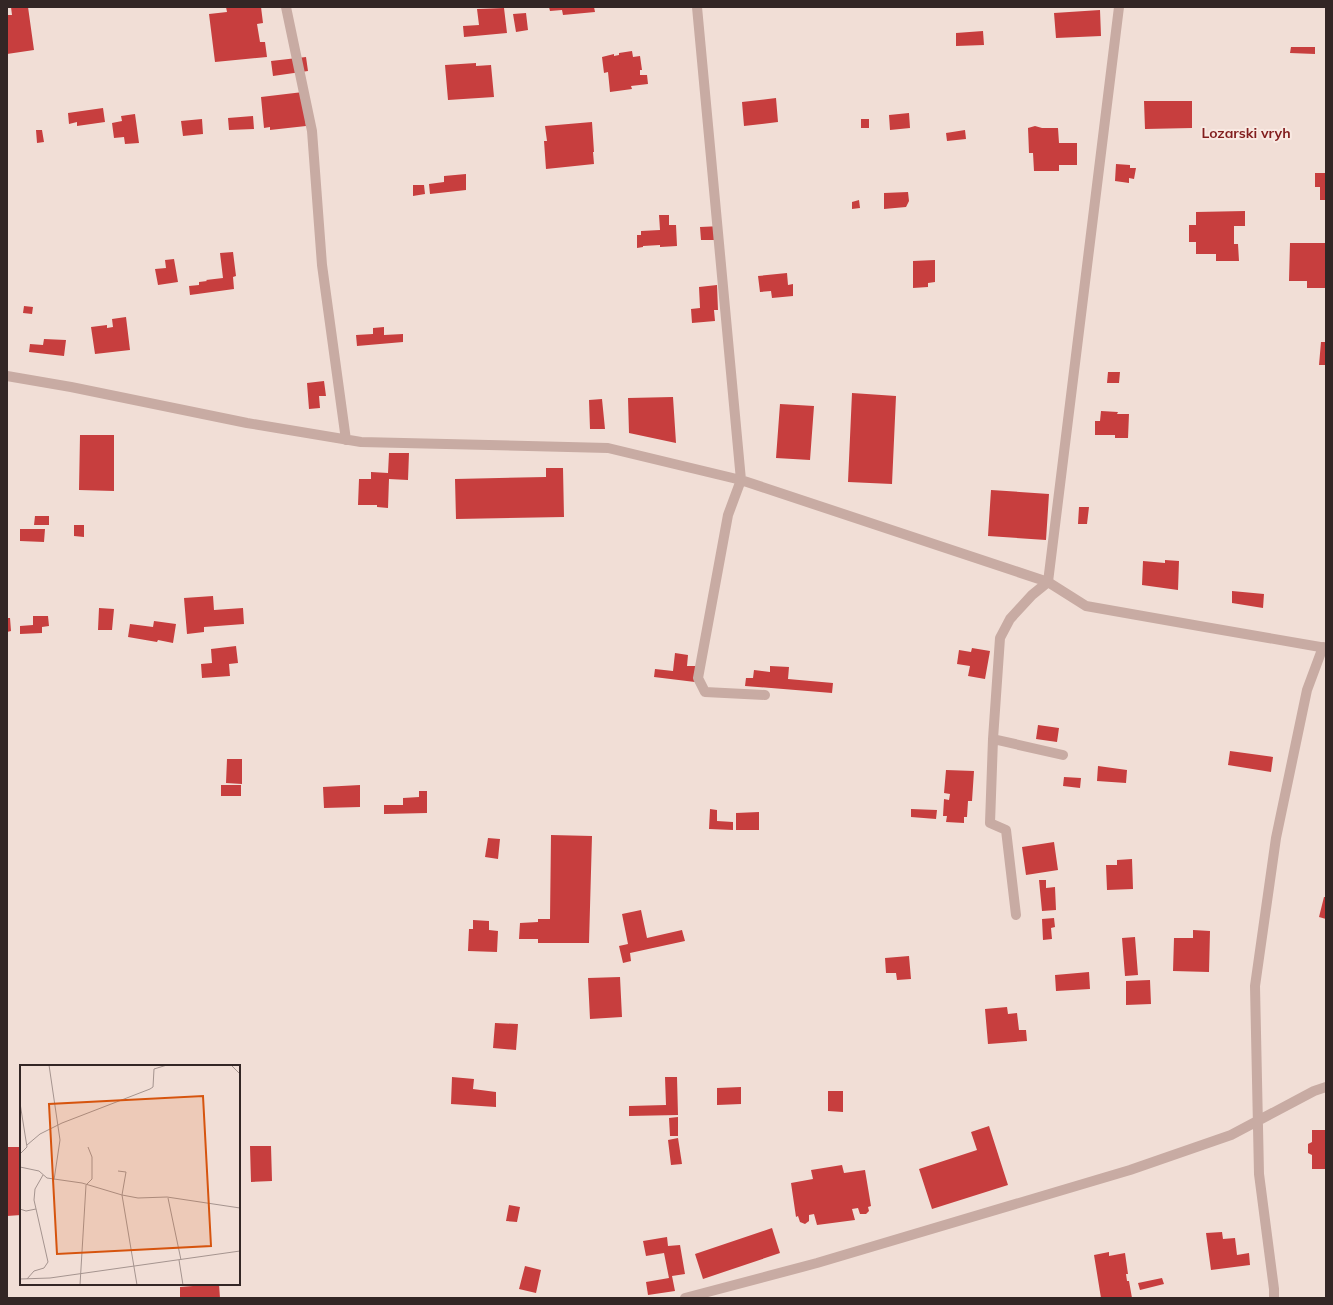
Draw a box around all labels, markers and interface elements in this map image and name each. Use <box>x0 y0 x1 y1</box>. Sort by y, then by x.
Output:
district label: Lozarski vryh <box>1201 124 1291 142</box>
inset map <box>20 1065 240 1285</box>

